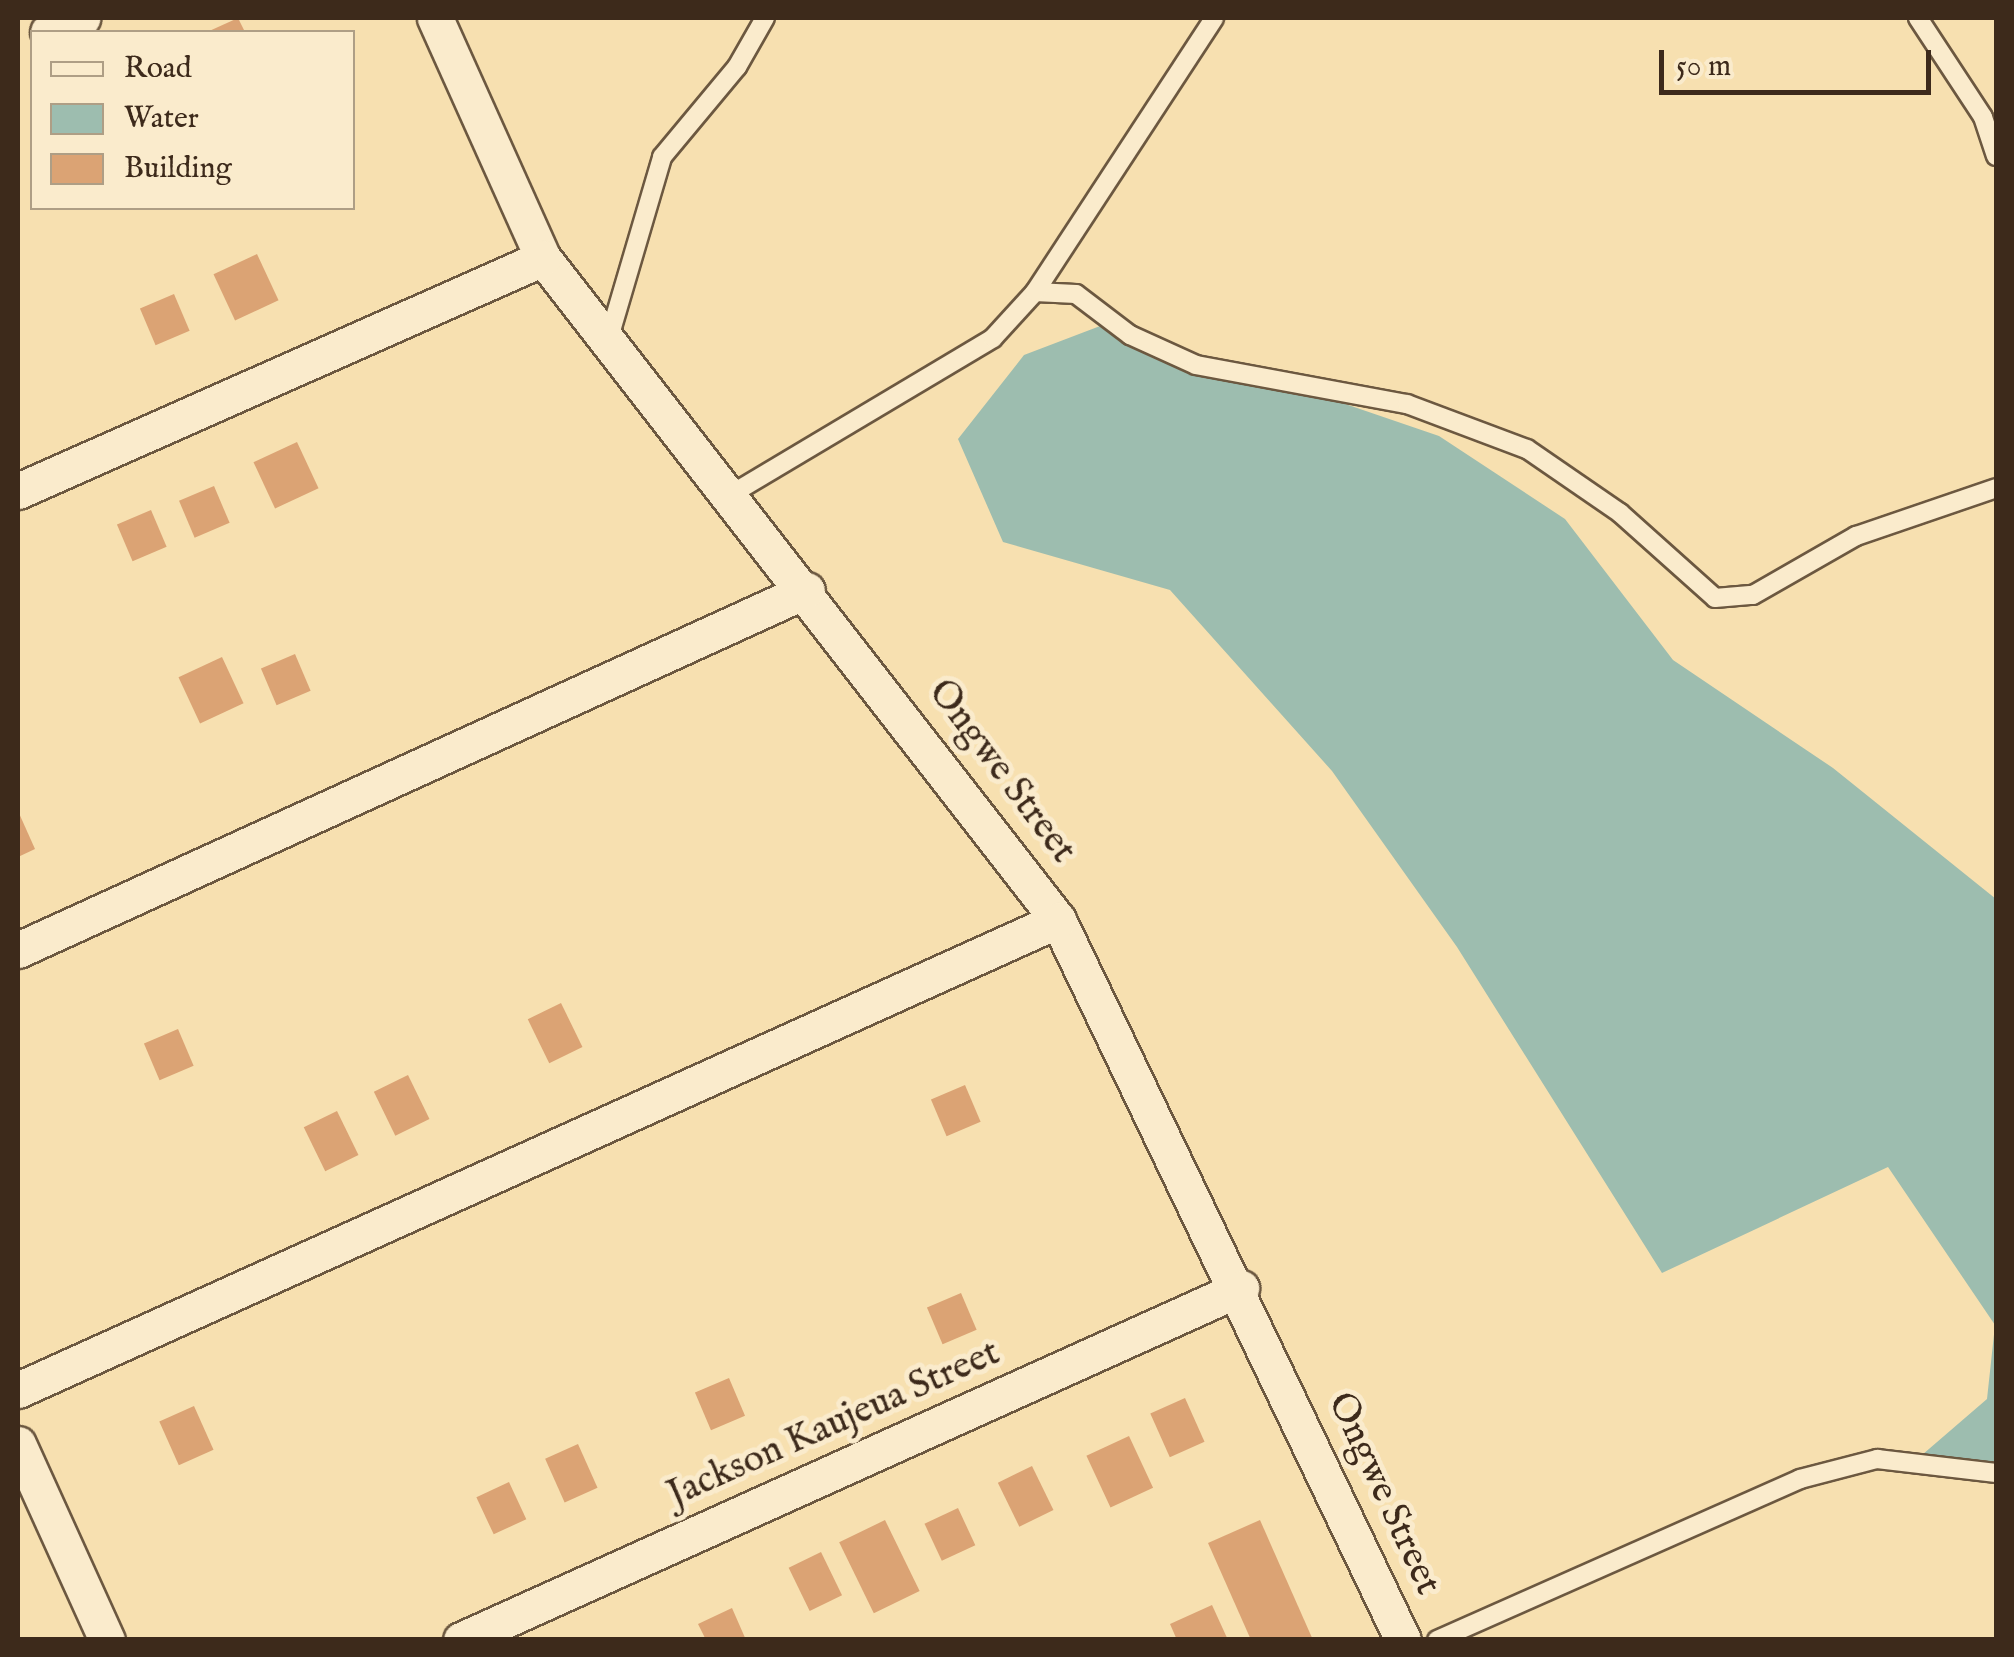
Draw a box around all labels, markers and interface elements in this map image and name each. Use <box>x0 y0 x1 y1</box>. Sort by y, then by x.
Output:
legend <box>30 30 355 210</box>
scale bar <box>1664 30 1936 92</box>
text: 50 m <box>1676 48 1731 86</box>
text: Road <box>124 50 192 88</box>
text: Water <box>124 100 199 138</box>
text: Building <box>124 150 232 188</box>
street label: Ongwe Street <box>917 671 1085 873</box>
street label: Jackson Kaujeua Street <box>661 1331 1007 1519</box>
street label: Ongwe Street <box>1316 1386 1450 1602</box>

